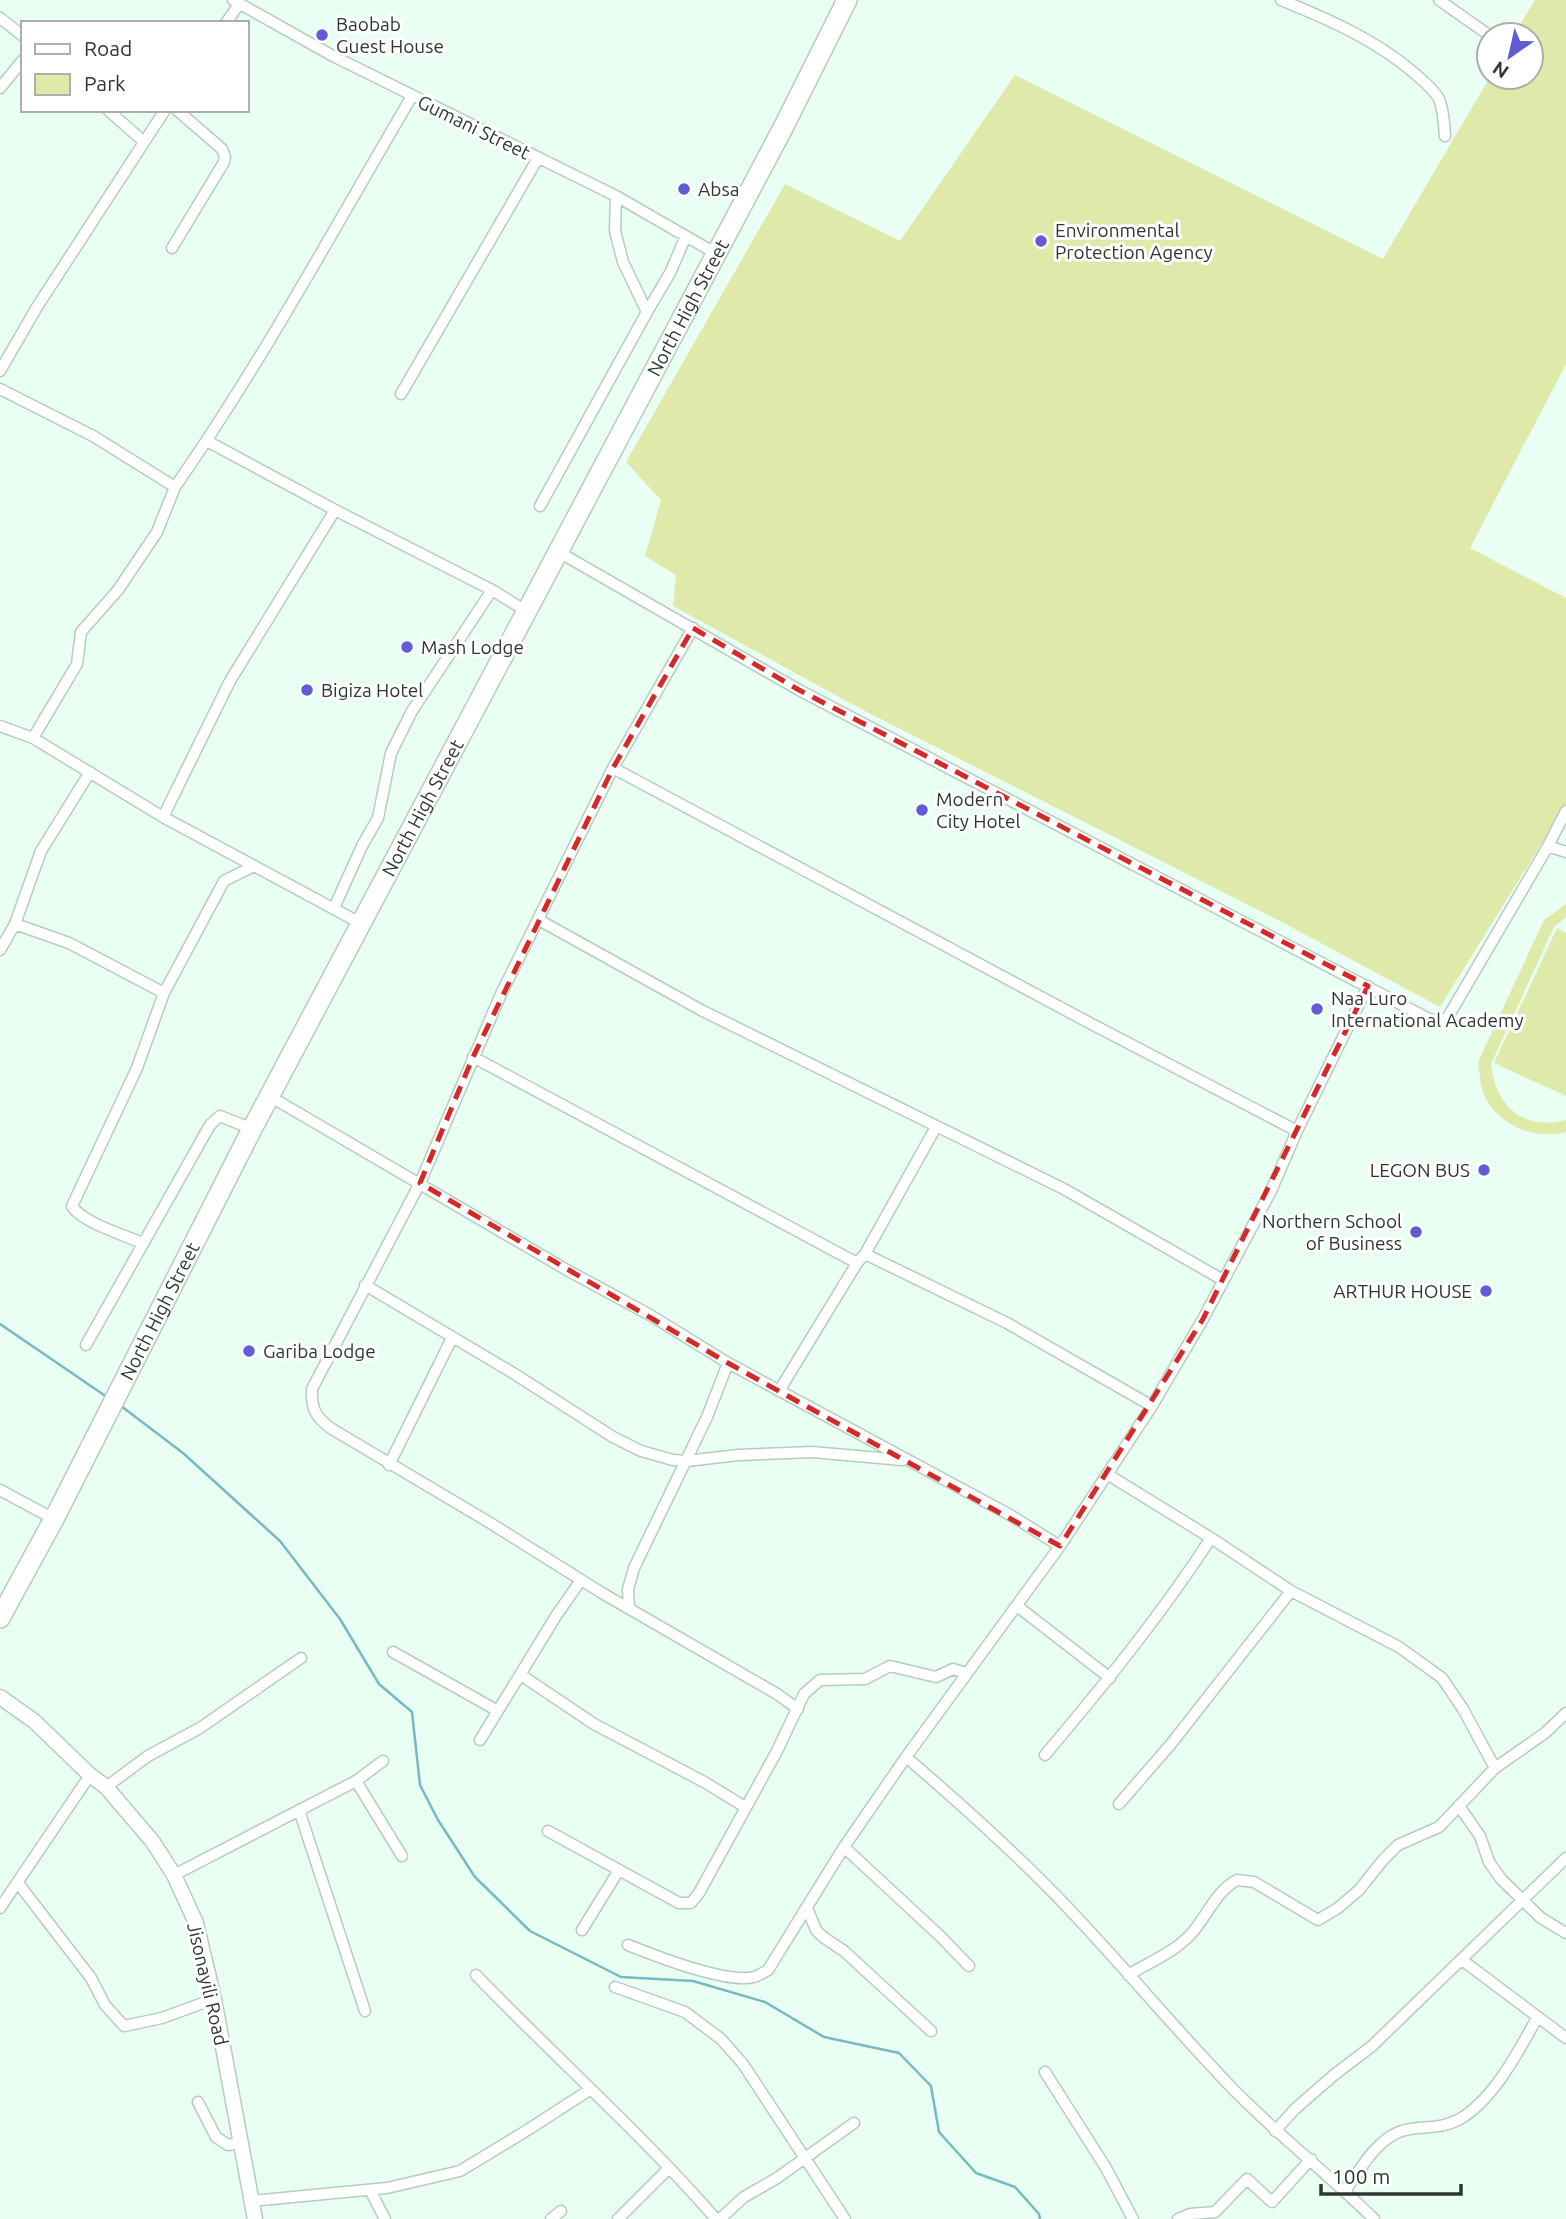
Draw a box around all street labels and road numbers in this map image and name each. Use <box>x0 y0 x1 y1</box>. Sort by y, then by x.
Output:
street label: Gumani Street <box>414 90 534 164</box>
street label: North High Street <box>642 235 733 380</box>
street label: North High Street <box>377 735 468 880</box>
street label: North High Street <box>115 1238 204 1384</box>
street label: Jisonayili Road <box>183 1920 233 2048</box>

